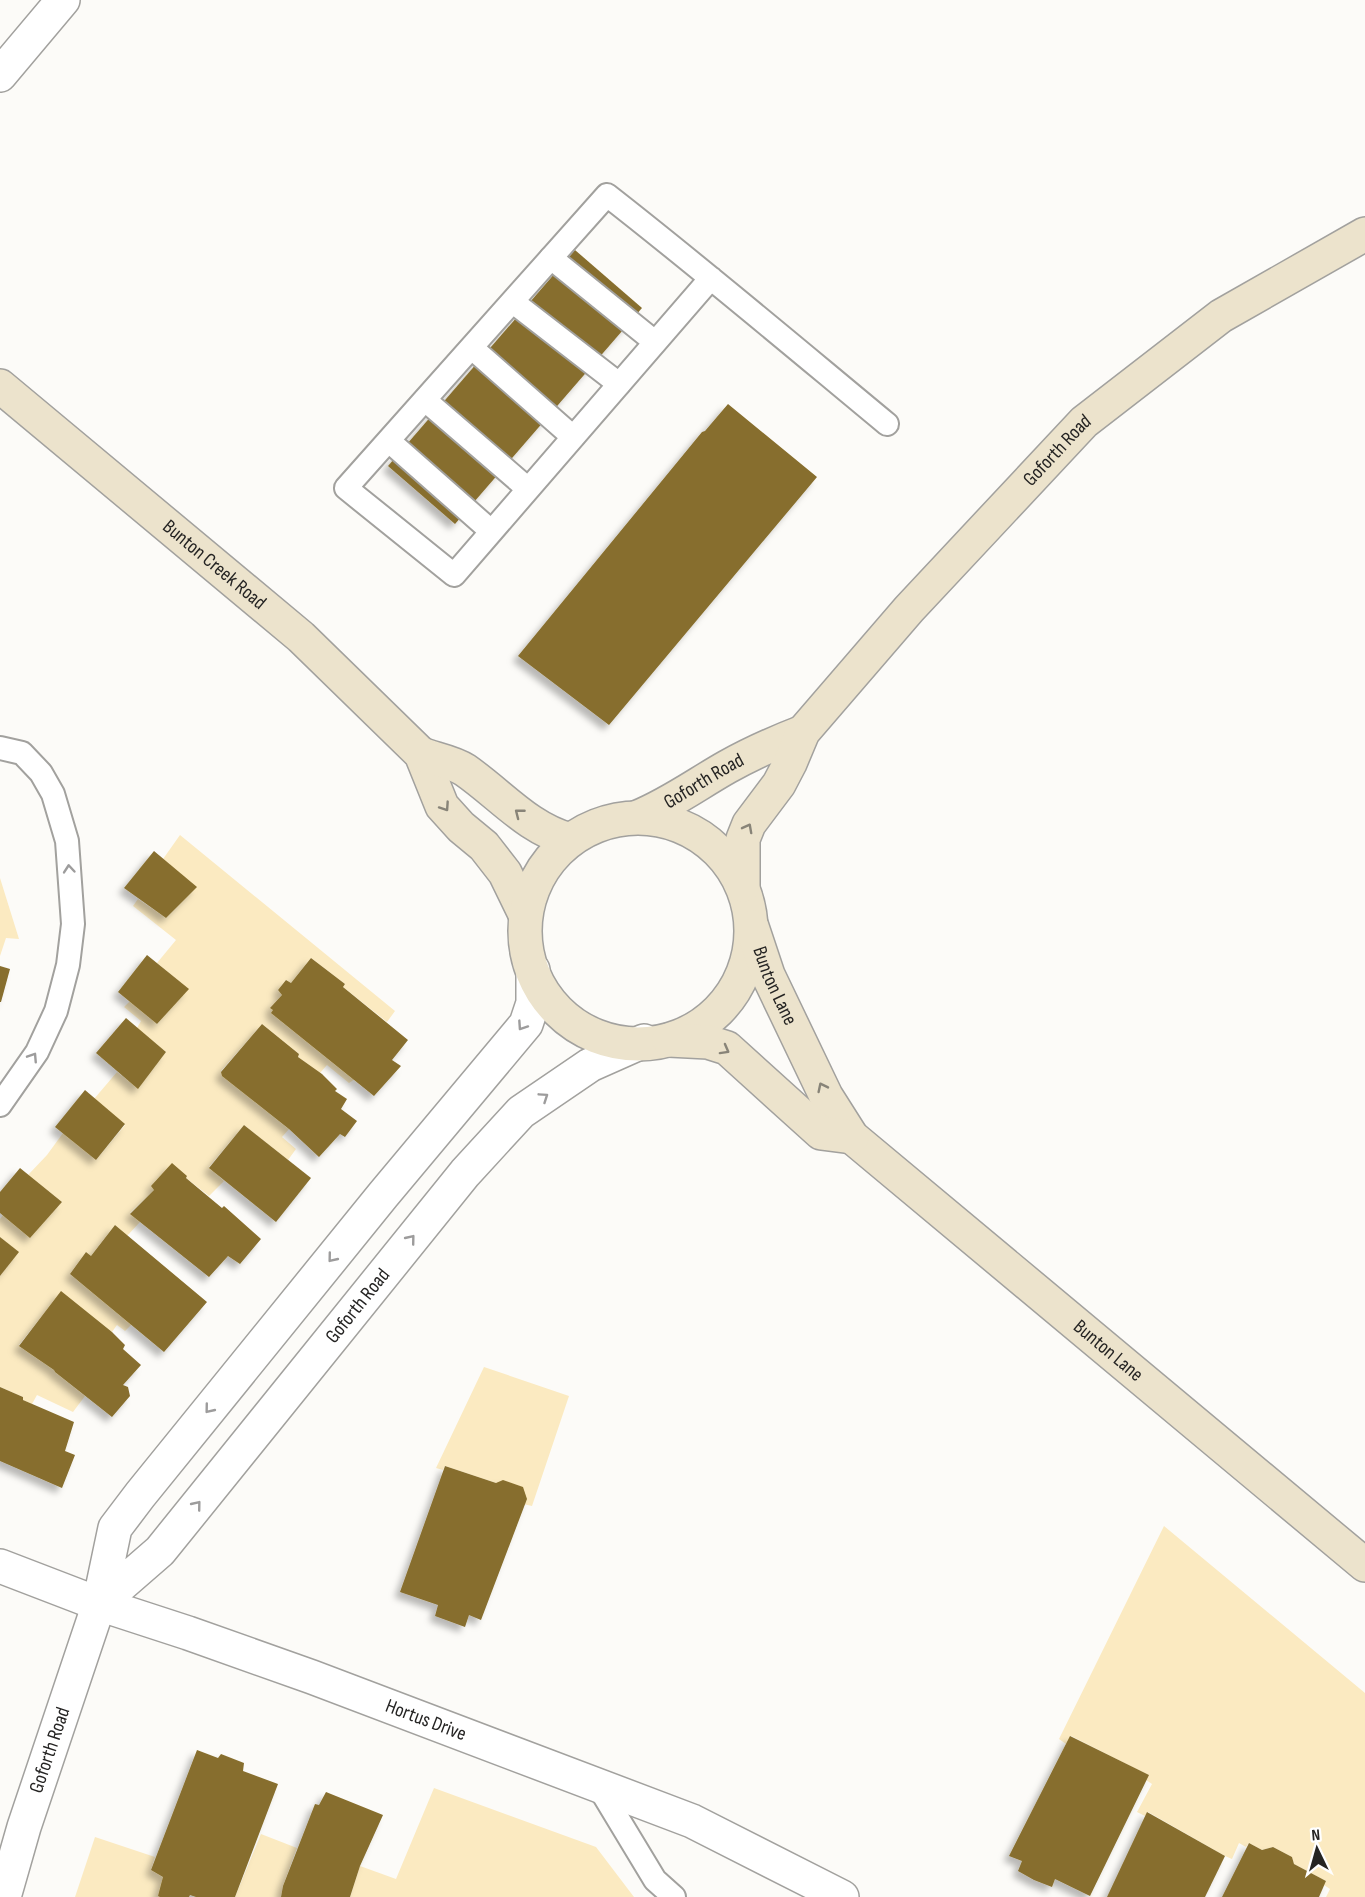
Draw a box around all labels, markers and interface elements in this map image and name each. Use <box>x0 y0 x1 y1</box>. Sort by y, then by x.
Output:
street label: Goforth Road <box>1018 409 1096 491</box>
street label: Bunton Creek Road <box>158 515 271 615</box>
street label: Goforth Road <box>660 748 748 814</box>
one-way arrow <box>438 800 449 811</box>
one-way arrow <box>515 810 526 821</box>
one-way arrow <box>741 824 752 834</box>
one-way arrow <box>63 865 76 874</box>
street label: Bunton Lane <box>747 943 802 1029</box>
one-way arrow <box>518 1020 529 1031</box>
one-way arrow <box>719 1043 729 1054</box>
one-way arrow <box>26 1053 38 1063</box>
one-way arrow <box>818 1082 829 1093</box>
one-way arrow <box>538 1093 548 1105</box>
one-way arrow <box>404 1235 415 1246</box>
one-way arrow <box>328 1251 339 1262</box>
street label: Goforth Road <box>320 1264 395 1348</box>
street label: Bunton Lane <box>1068 1315 1148 1387</box>
one-way arrow <box>205 1402 216 1413</box>
one-way arrow <box>190 1501 201 1512</box>
street label: Hortus Drive <box>382 1694 470 1746</box>
street label: Goforth Road <box>24 1704 75 1796</box>
north arrow <box>1287 1819 1347 1879</box>
text: N <box>1311 1826 1321 1845</box>

